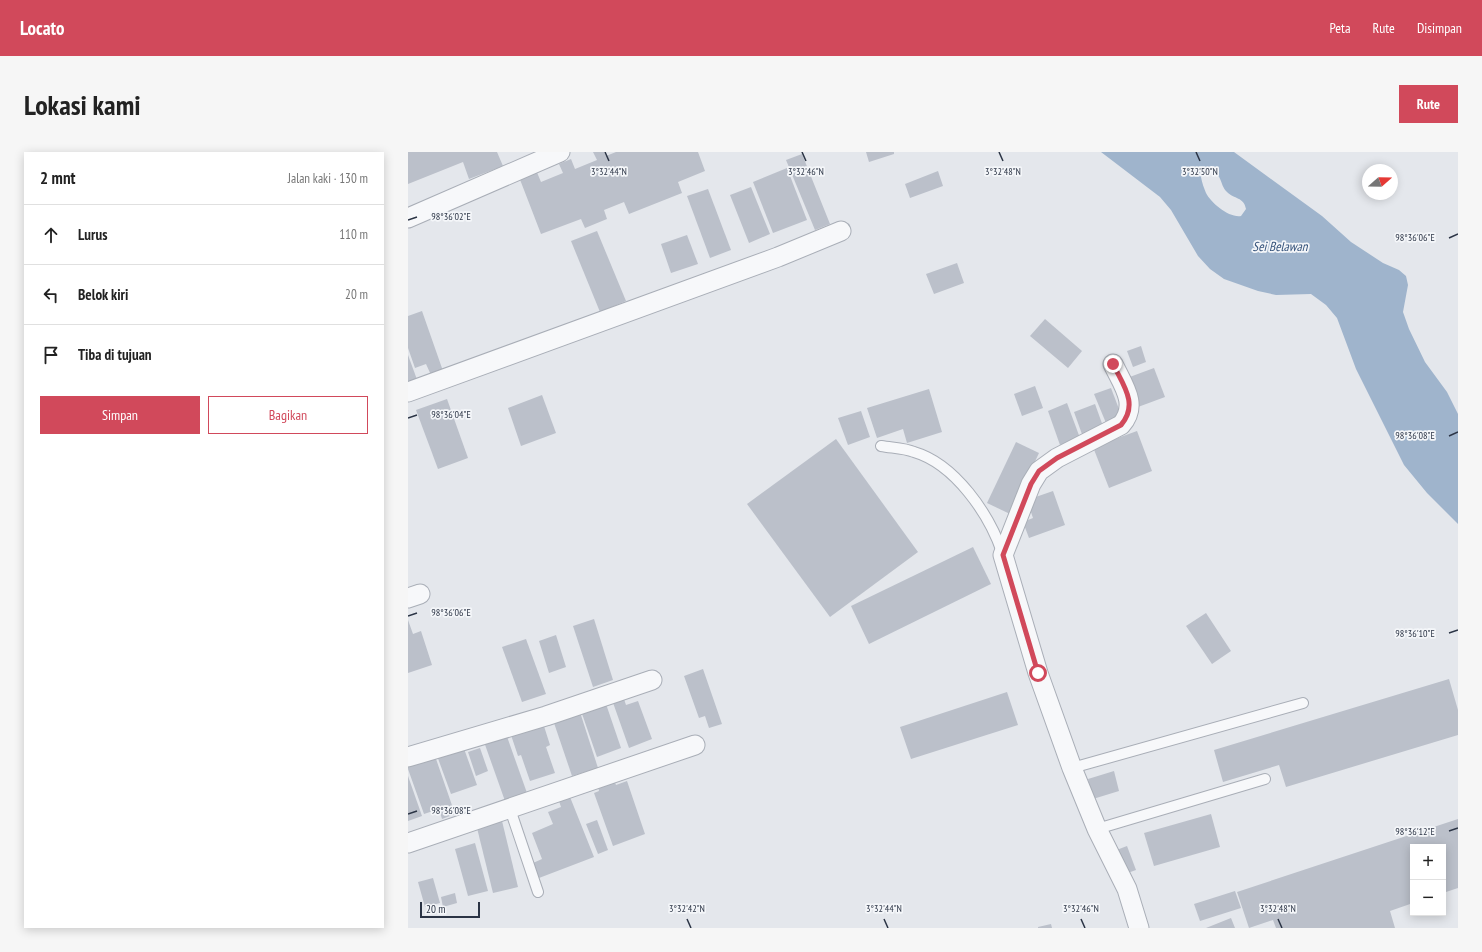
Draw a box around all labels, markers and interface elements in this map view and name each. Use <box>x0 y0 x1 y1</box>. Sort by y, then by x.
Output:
text: Locato <box>20 16 65 40</box>
text: Peta <box>1329 19 1351 37</box>
text: Rute <box>1373 19 1395 37</box>
text: Disimpan <box>1417 19 1462 37</box>
button: Rute <box>1399 85 1458 123</box>
text: Lokasi kami <box>24 86 141 123</box>
north arrow <box>1362 164 1398 200</box>
text: 3°32'44"N <box>591 165 627 178</box>
text: 3°32'46"N <box>788 165 824 178</box>
text: 3°32'48"N <box>985 165 1021 178</box>
text: 3°32'50"N <box>1182 165 1218 178</box>
text: 2 mnt <box>40 167 75 189</box>
text: Jalan kaki · 130 m <box>288 170 368 187</box>
text: 98°36'02"E <box>431 210 471 223</box>
icon: ahead <box>40 224 62 246</box>
text: Lurus <box>78 225 107 244</box>
text: 110 m <box>339 226 368 243</box>
text: 98°36'06"E <box>1395 231 1435 244</box>
water label: Sei Belawan <box>1253 238 1309 255</box>
icon: left <box>40 284 62 306</box>
text: Belok kiri <box>78 285 128 304</box>
text: 20 m <box>345 286 368 303</box>
icon: arrive <box>40 344 62 366</box>
text: Tiba di tujuan <box>78 345 152 364</box>
route end <box>1104 355 1122 373</box>
button: Simpan <box>40 396 200 434</box>
button: Bagikan <box>208 396 368 434</box>
text: 98°36'04"E <box>431 408 471 421</box>
text: 98°36'08"E <box>1395 429 1435 442</box>
text: 98°36'06"E <box>431 606 471 619</box>
text: 98°36'10"E <box>1395 627 1435 640</box>
route start <box>1029 664 1047 682</box>
text: 98°36'08"E <box>431 804 471 817</box>
text: 98°36'12"E <box>1395 825 1435 838</box>
map controls <box>1410 844 1446 916</box>
button: + <box>1410 844 1446 880</box>
button: − <box>1410 880 1446 916</box>
scale bar <box>420 900 480 919</box>
text: 20 m <box>426 902 445 916</box>
text: 3°32'42"N <box>669 902 705 915</box>
text: 3°32'44"N <box>866 902 902 915</box>
text: 3°32'46"N <box>1063 902 1099 915</box>
text: 3°32'48"N <box>1260 902 1296 915</box>

